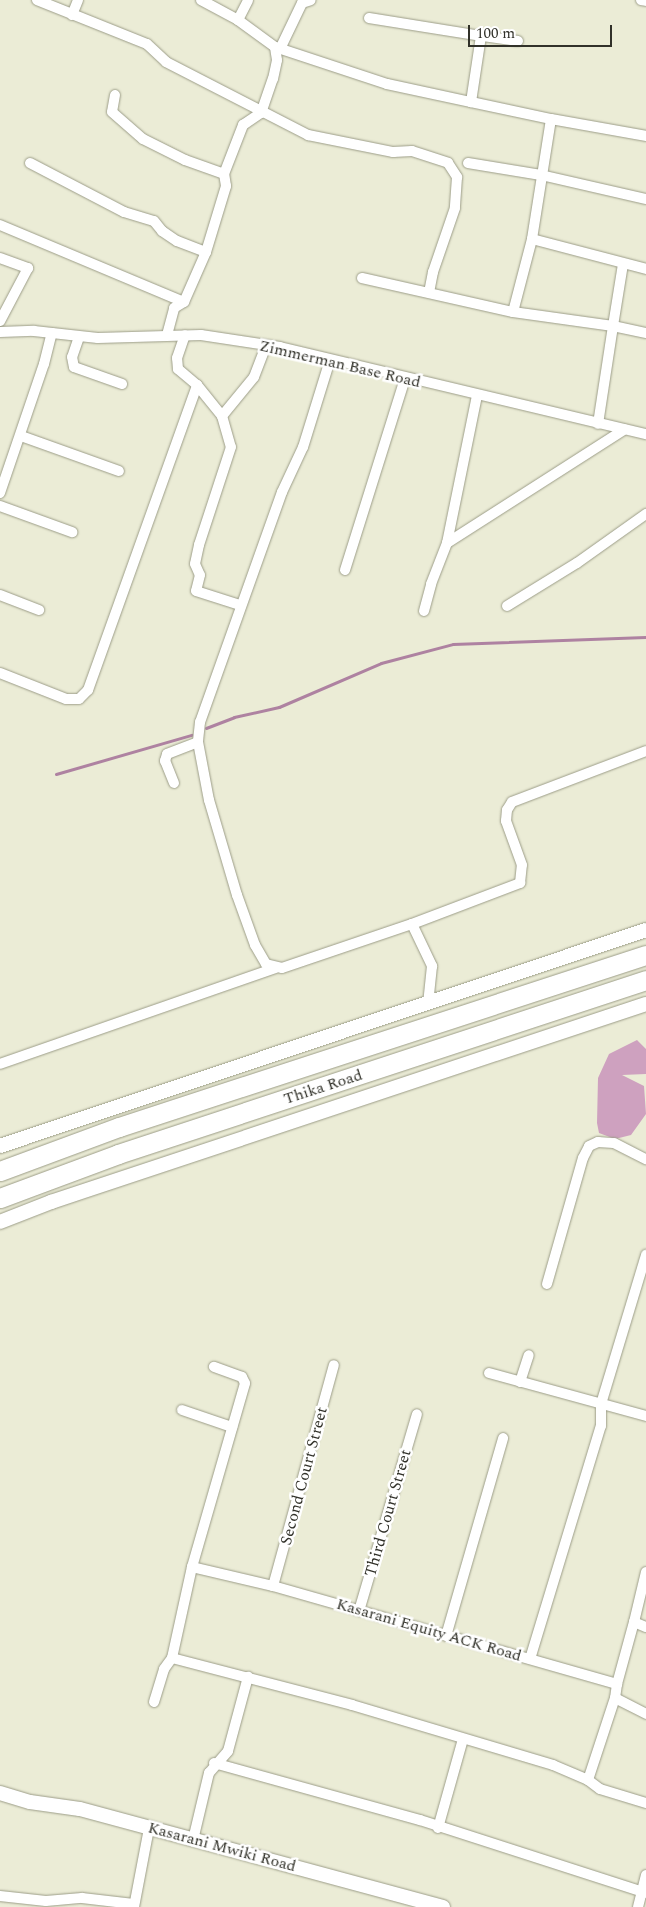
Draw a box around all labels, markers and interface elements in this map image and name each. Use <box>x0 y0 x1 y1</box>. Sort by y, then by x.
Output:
scale bar <box>471 15 615 47</box>
text: 100 m <box>476 22 515 45</box>
street label: Zimmerman Base Road <box>258 336 422 392</box>
street label: Thika Road <box>281 1065 365 1109</box>
street label: Second Court Street <box>276 1405 332 1547</box>
street label: Third Court Street <box>361 1447 415 1579</box>
street label: Kasarani Equity ACK Road <box>334 1594 524 1666</box>
street label: Kasarani Mwiki Road <box>146 1818 298 1876</box>

